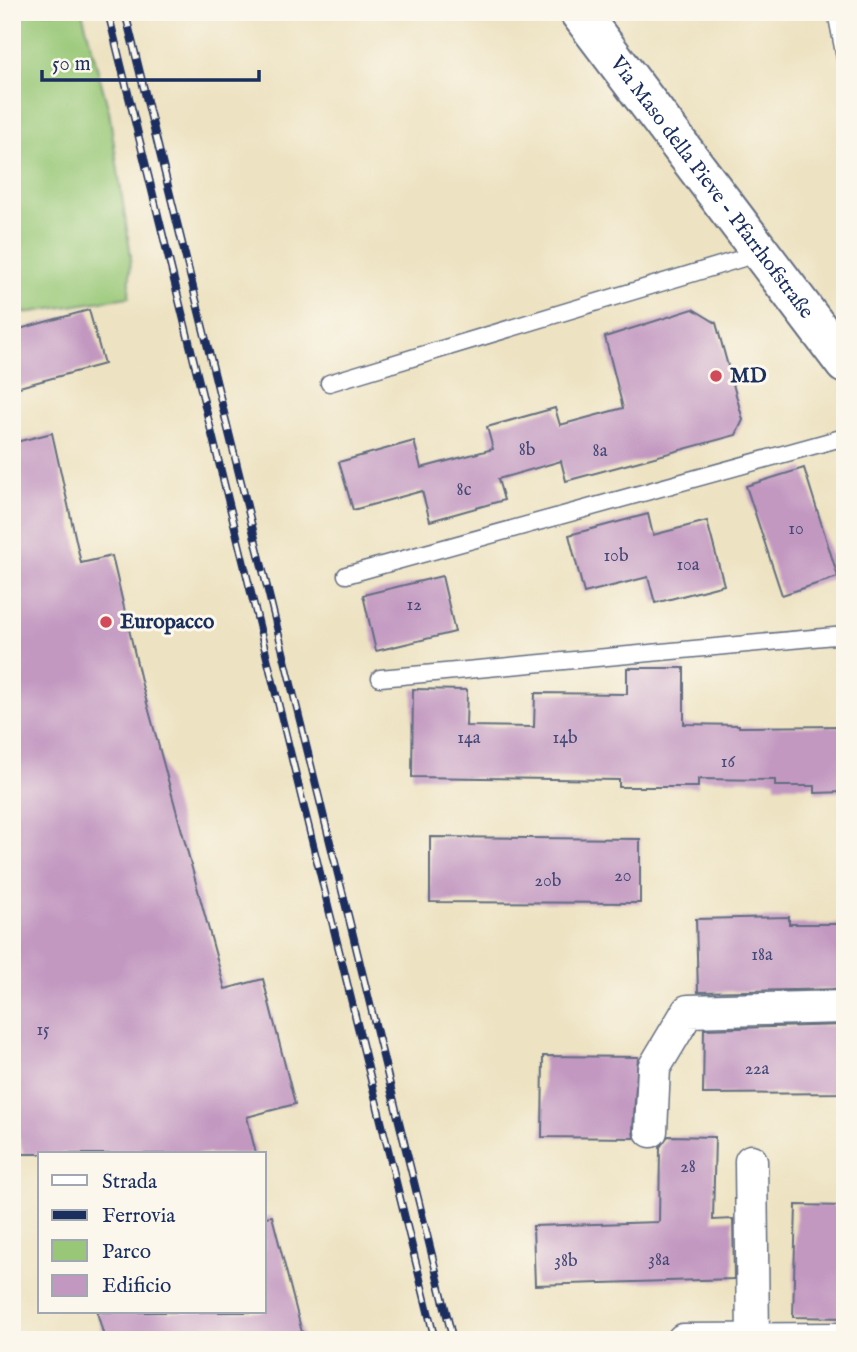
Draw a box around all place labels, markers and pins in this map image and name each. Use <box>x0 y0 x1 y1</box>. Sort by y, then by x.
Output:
place label: MD <box>730 363 767 390</box>
marker: MD <box>708 368 724 384</box>
place label: Europacco <box>120 609 215 636</box>
marker: Europacco <box>98 614 114 630</box>

